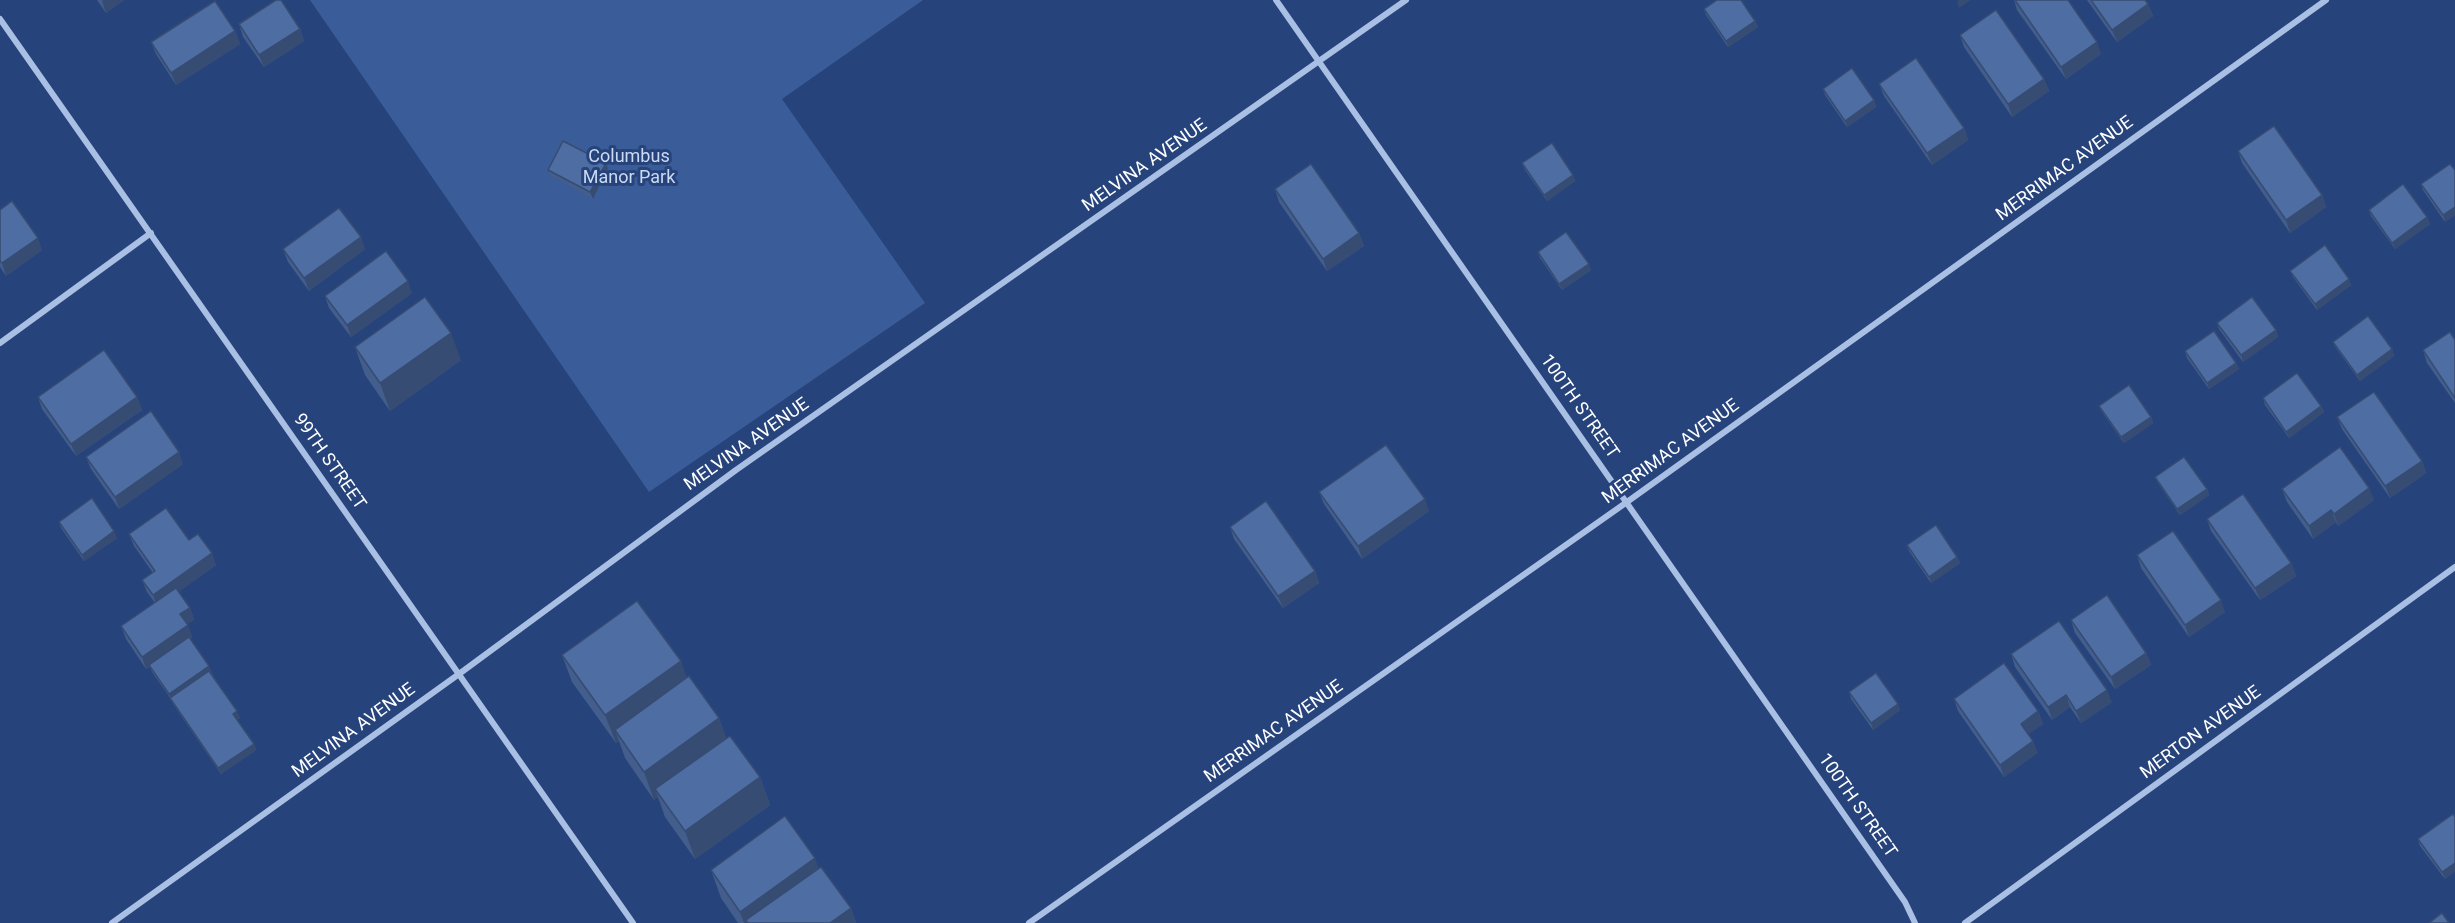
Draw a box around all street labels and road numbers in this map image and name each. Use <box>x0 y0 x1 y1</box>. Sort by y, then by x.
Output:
street label: MERRIMAC AVENUE <box>1992 112 2138 226</box>
street label: MELVINA AVENUE <box>1079 115 1211 217</box>
street label: 100TH STREET <box>1535 351 1623 463</box>
street label: MELVINA AVENUE <box>681 394 813 496</box>
street label: MERRIMAC AVENUE <box>1598 395 1744 509</box>
street label: 99TH STREET <box>288 410 370 514</box>
street label: MERRIMAC AVENUE <box>1201 676 1347 788</box>
street label: MELVINA AVENUE <box>288 679 420 783</box>
street label: MERTON AVENUE <box>2136 682 2266 784</box>
street label: 100TH STREET <box>1813 750 1901 862</box>

